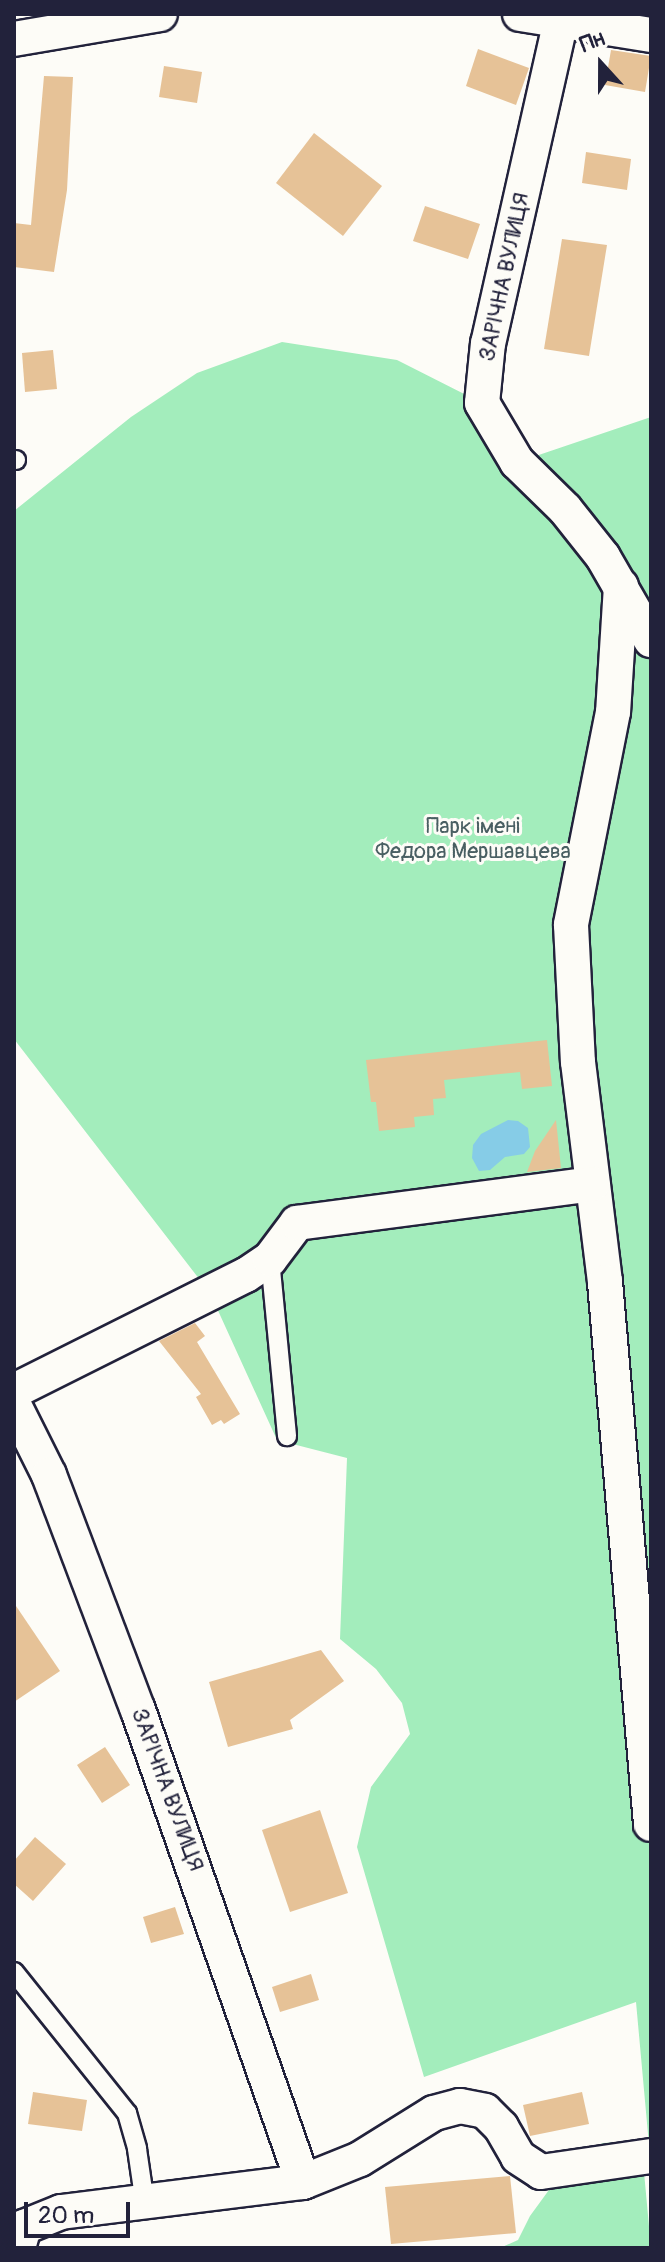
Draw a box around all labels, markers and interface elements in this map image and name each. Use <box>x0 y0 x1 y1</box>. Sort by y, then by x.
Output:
north arrow <box>561 24 641 104</box>
text: Пн <box>576 24 609 59</box>
street label: ЗАРІЧНА ВУЛИЦЯ <box>474 191 536 363</box>
park label: Парк імені Федора Мершавцева <box>375 813 571 864</box>
street label: ЗАРІЧНА ВУЛИЦЯ <box>125 1705 209 1875</box>
scale bar <box>28 2186 134 2236</box>
text: 20 m <box>38 2201 94 2230</box>

